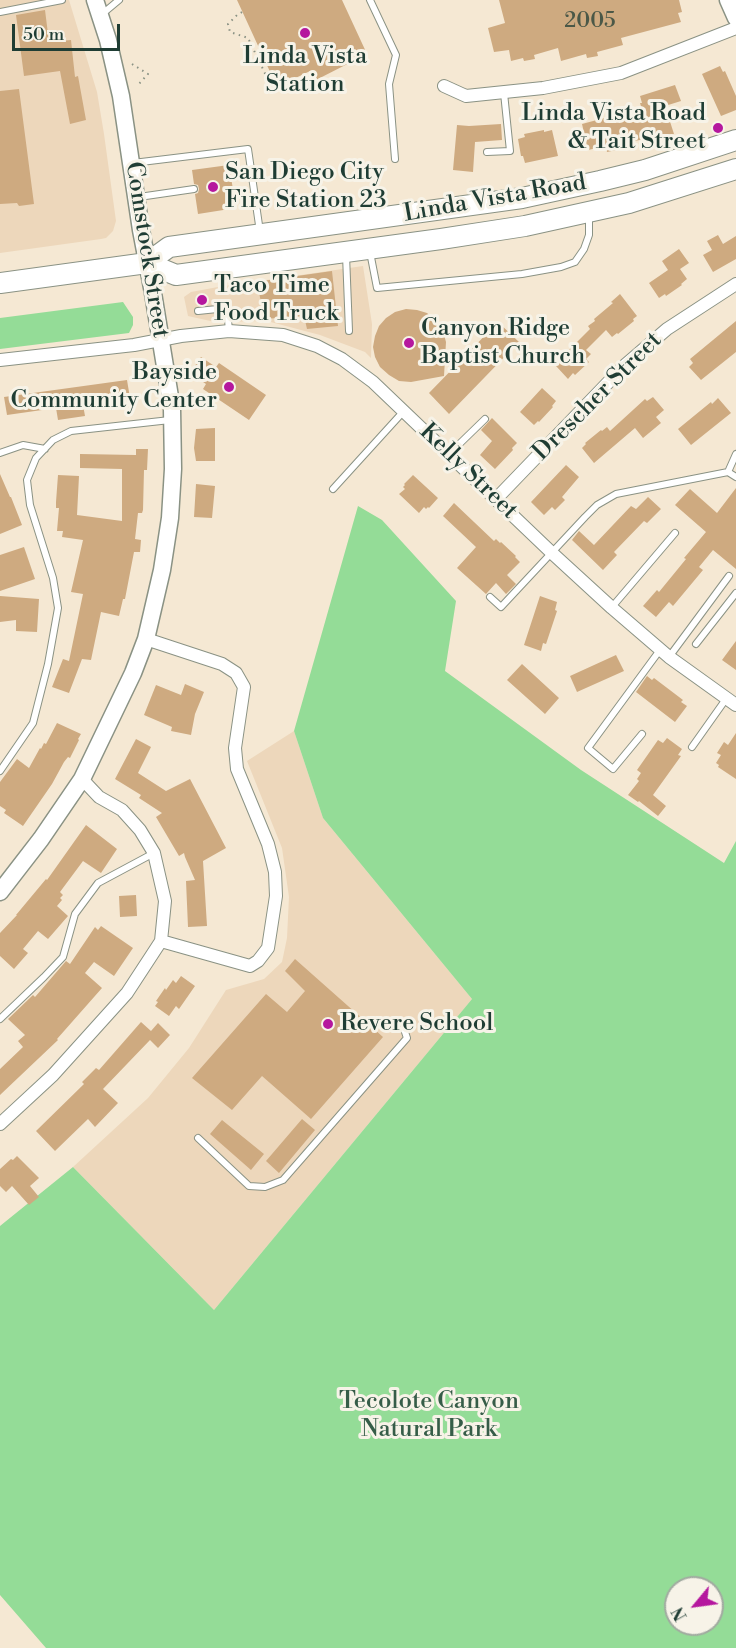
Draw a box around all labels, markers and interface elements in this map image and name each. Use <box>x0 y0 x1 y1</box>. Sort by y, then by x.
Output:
house number: 2005 <box>564 9 616 35</box>
scale bar <box>15 12 123 50</box>
text: 50 m <box>23 23 64 46</box>
marker: Linda Vista Station <box>298 26 312 40</box>
place label: Linda Vista Station <box>243 43 367 99</box>
place label: Linda Vista Road & Tait Street <box>521 100 706 156</box>
marker: Linda Vista Road & Tait Street <box>711 121 725 135</box>
place label: San Diego City Fire Station 23 <box>225 159 387 215</box>
street label: Comstock Street <box>118 160 174 340</box>
street label: Linda Vista Road <box>401 169 589 229</box>
marker: San Diego City Fire Station 23 <box>206 180 220 194</box>
place label: Taco Time Food Truck <box>214 272 339 328</box>
marker: Taco Time Food Truck <box>195 293 209 307</box>
place label: Canyon Ridge Baptist Church <box>421 315 585 371</box>
street label: Drescher Street <box>528 327 668 467</box>
marker: Canyon Ridge Baptist Church <box>402 336 416 350</box>
place label: Bayside Community Center <box>11 359 217 415</box>
marker: Bayside Community Center <box>222 380 236 394</box>
street label: Kelly Street <box>413 418 523 526</box>
place label: Revere School <box>340 1010 493 1038</box>
marker: Revere School <box>321 1017 335 1031</box>
park label: Tecolote Canyon Natural Park <box>339 1388 519 1444</box>
north arrow <box>664 1576 724 1636</box>
text: N <box>668 1603 692 1624</box>

